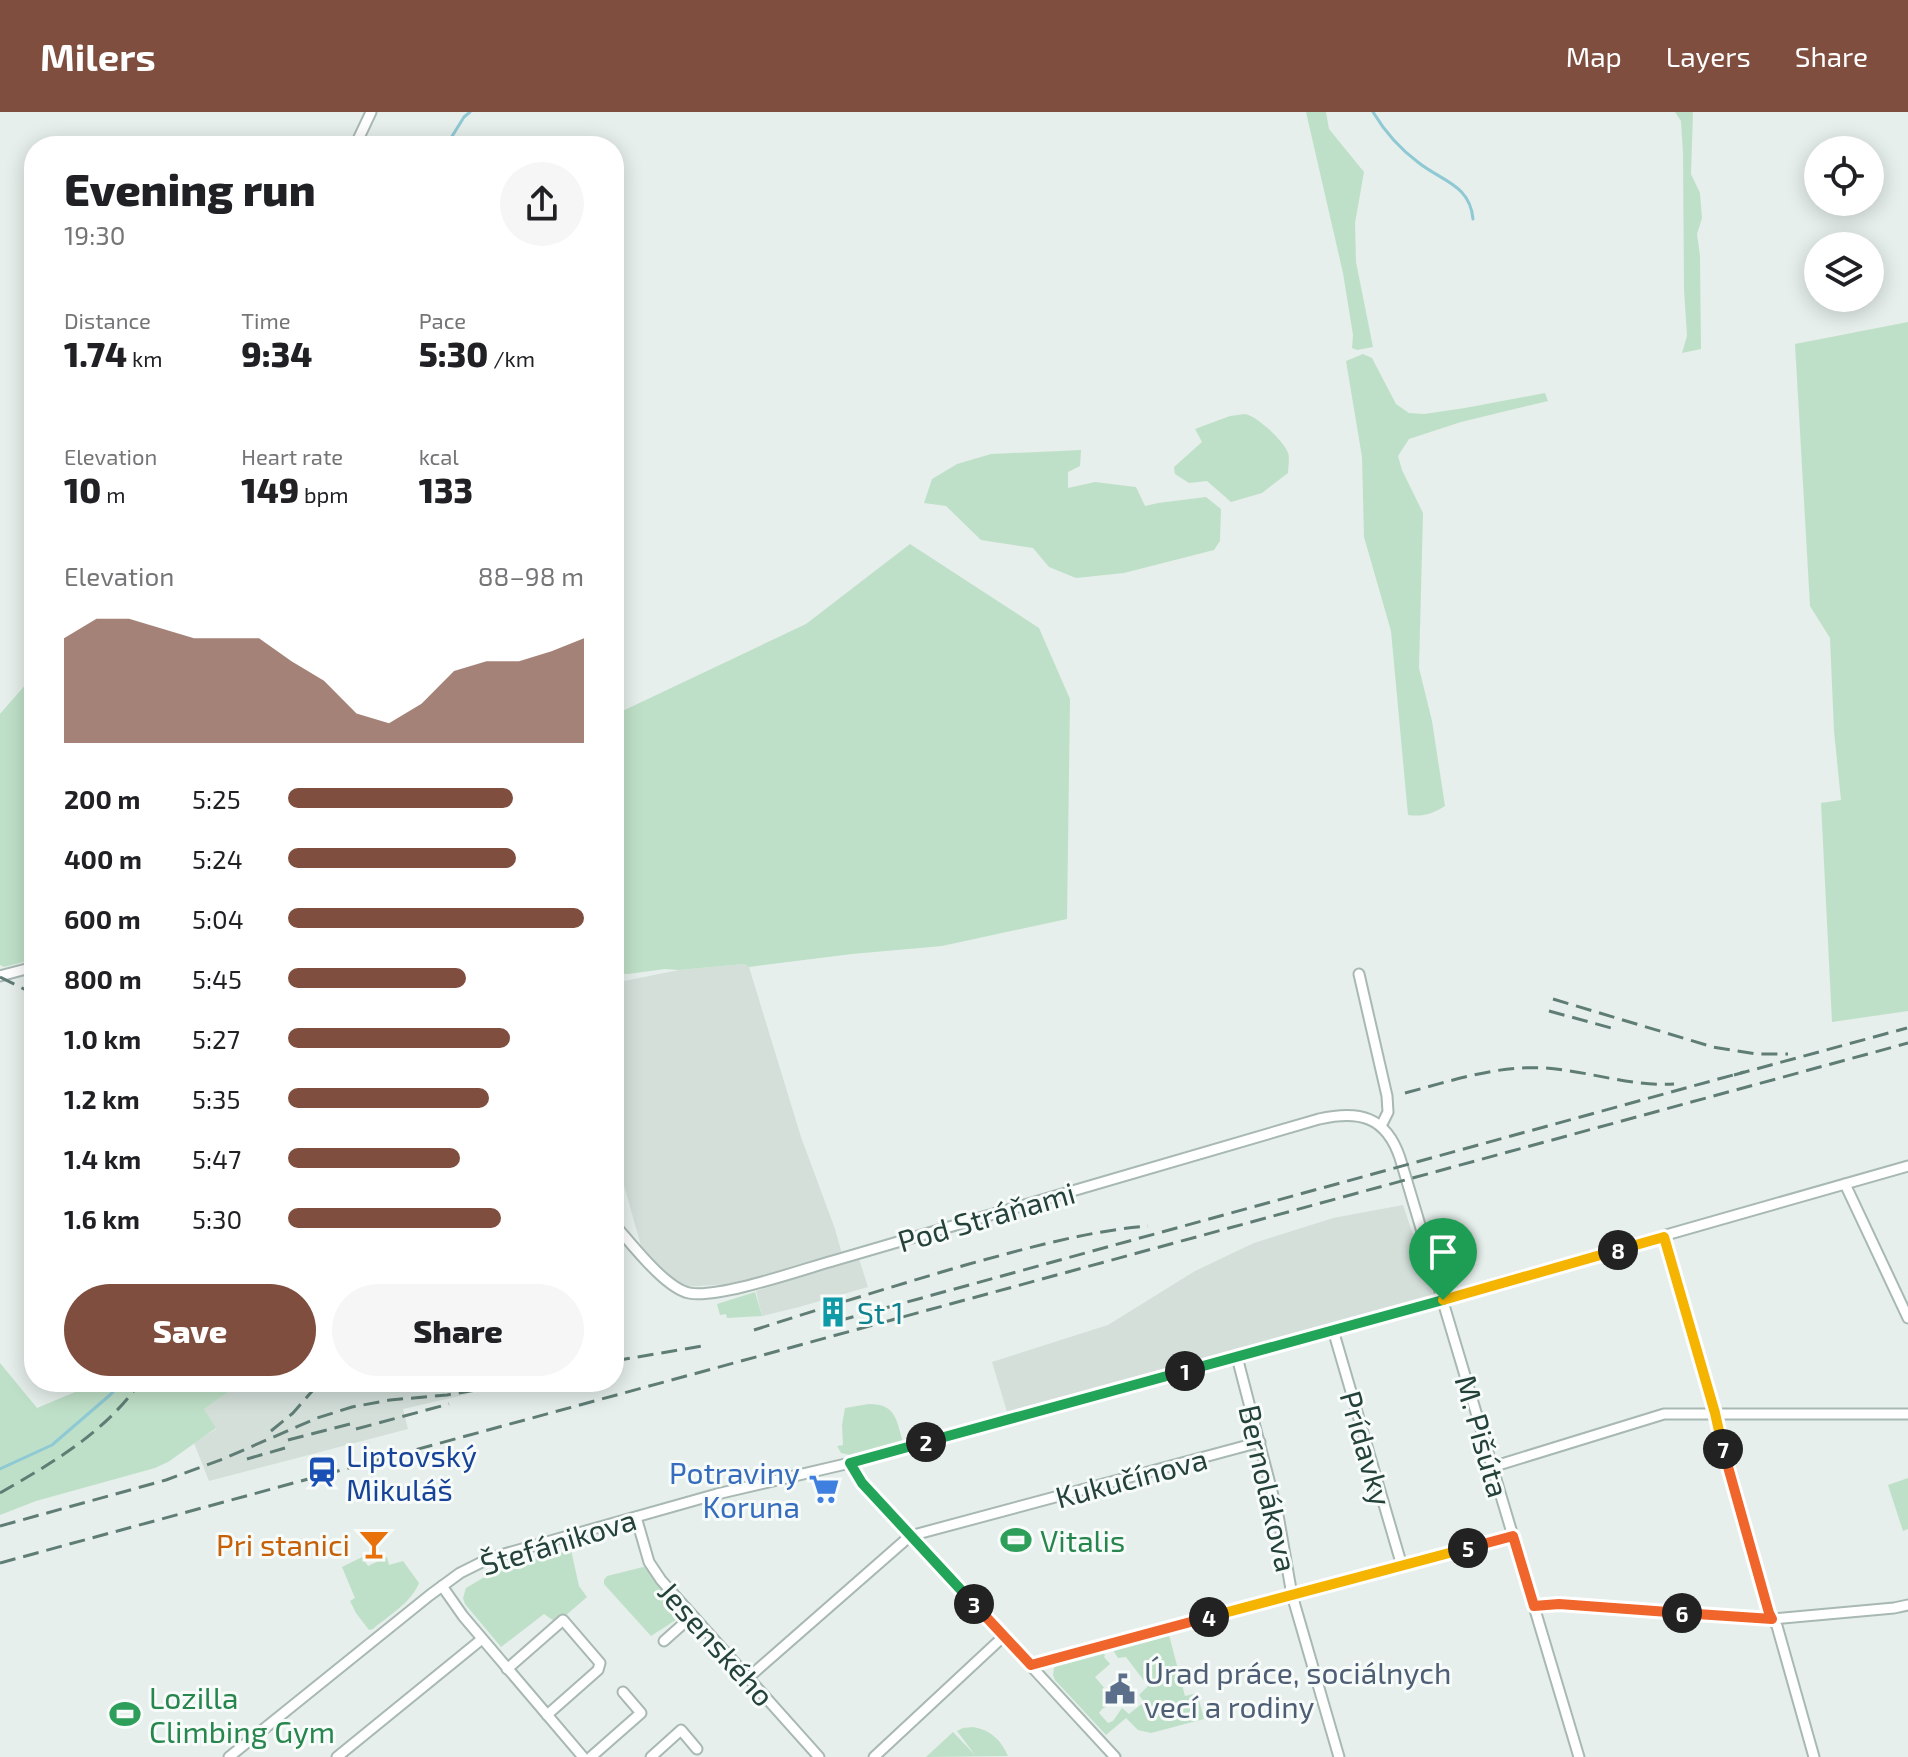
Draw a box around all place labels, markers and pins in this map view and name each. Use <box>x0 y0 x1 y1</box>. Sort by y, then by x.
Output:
pin <box>1409 1218 1477 1300</box>
pin: 8 <box>1598 1230 1638 1270</box>
place label: St 1 <box>857 1294 904 1330</box>
building icon: St 1 <box>816 1295 850 1329</box>
pin: 1 <box>1165 1351 1205 1391</box>
pin: 2 <box>906 1422 946 1462</box>
pin: 7 <box>1703 1429 1743 1469</box>
place label: Liptovský Mikuláš <box>346 1437 477 1507</box>
place label: Potraviny Koruna <box>669 1454 800 1524</box>
station icon: Liptovský Mikuláš <box>305 1455 339 1489</box>
supermarket icon: Potraviny Koruna <box>807 1472 841 1506</box>
place label: Vitalis <box>1040 1522 1125 1558</box>
sports icon: Vitalis <box>999 1523 1033 1557</box>
place label: Pri stanici <box>216 1526 350 1562</box>
bar icon: Pri stanici <box>357 1527 391 1561</box>
pin: 5 <box>1448 1528 1488 1568</box>
pin: 3 <box>954 1584 994 1624</box>
pin: 6 <box>1662 1593 1702 1633</box>
pin: 4 <box>1189 1597 1229 1637</box>
place label: Úrad práce, sociálnych vecí a rodiny <box>1144 1654 1451 1724</box>
public building icon: Úrad práce, sociálnych vecí a rodiny <box>1103 1672 1137 1706</box>
place label: Lozilla Climbing Gym <box>149 1679 335 1749</box>
sports icon: Lozilla Climbing Gym <box>108 1697 142 1731</box>

